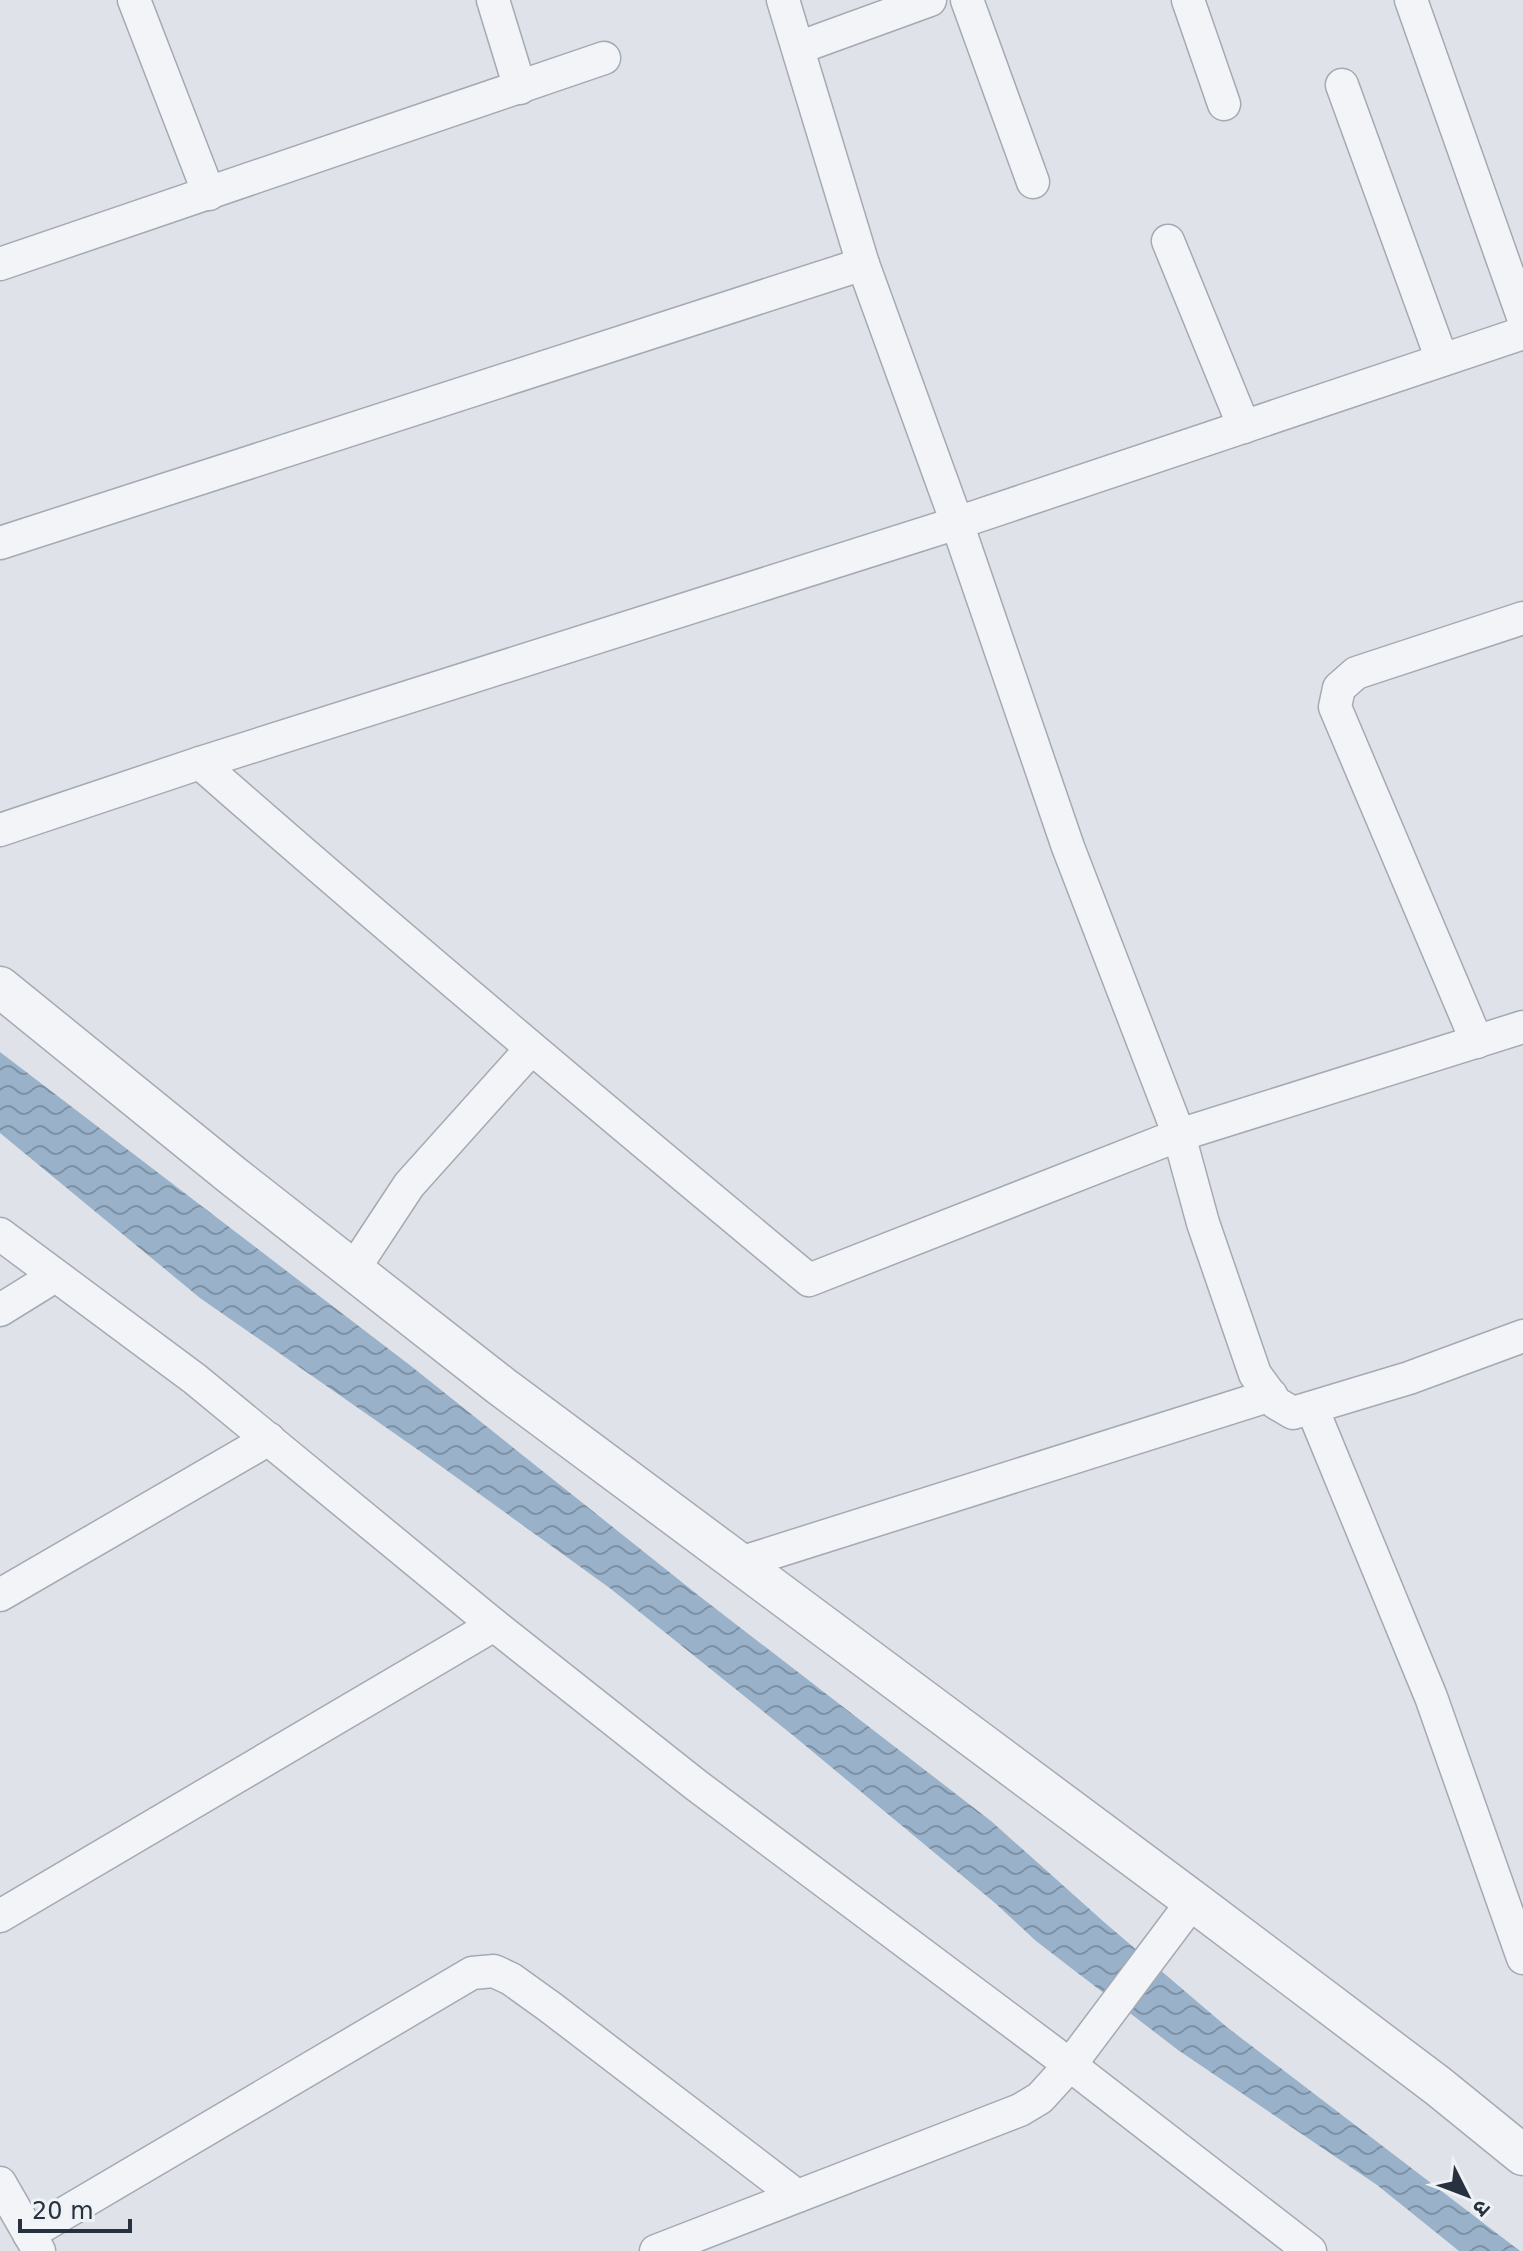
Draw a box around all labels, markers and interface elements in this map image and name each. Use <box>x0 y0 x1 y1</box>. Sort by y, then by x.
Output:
north arrow <box>1427 2155 1507 2235</box>
scale bar <box>20 2183 130 2233</box>
text: उ <box>1467 2195 1495 2222</box>
text: 20 m <box>32 2197 94 2225</box>

